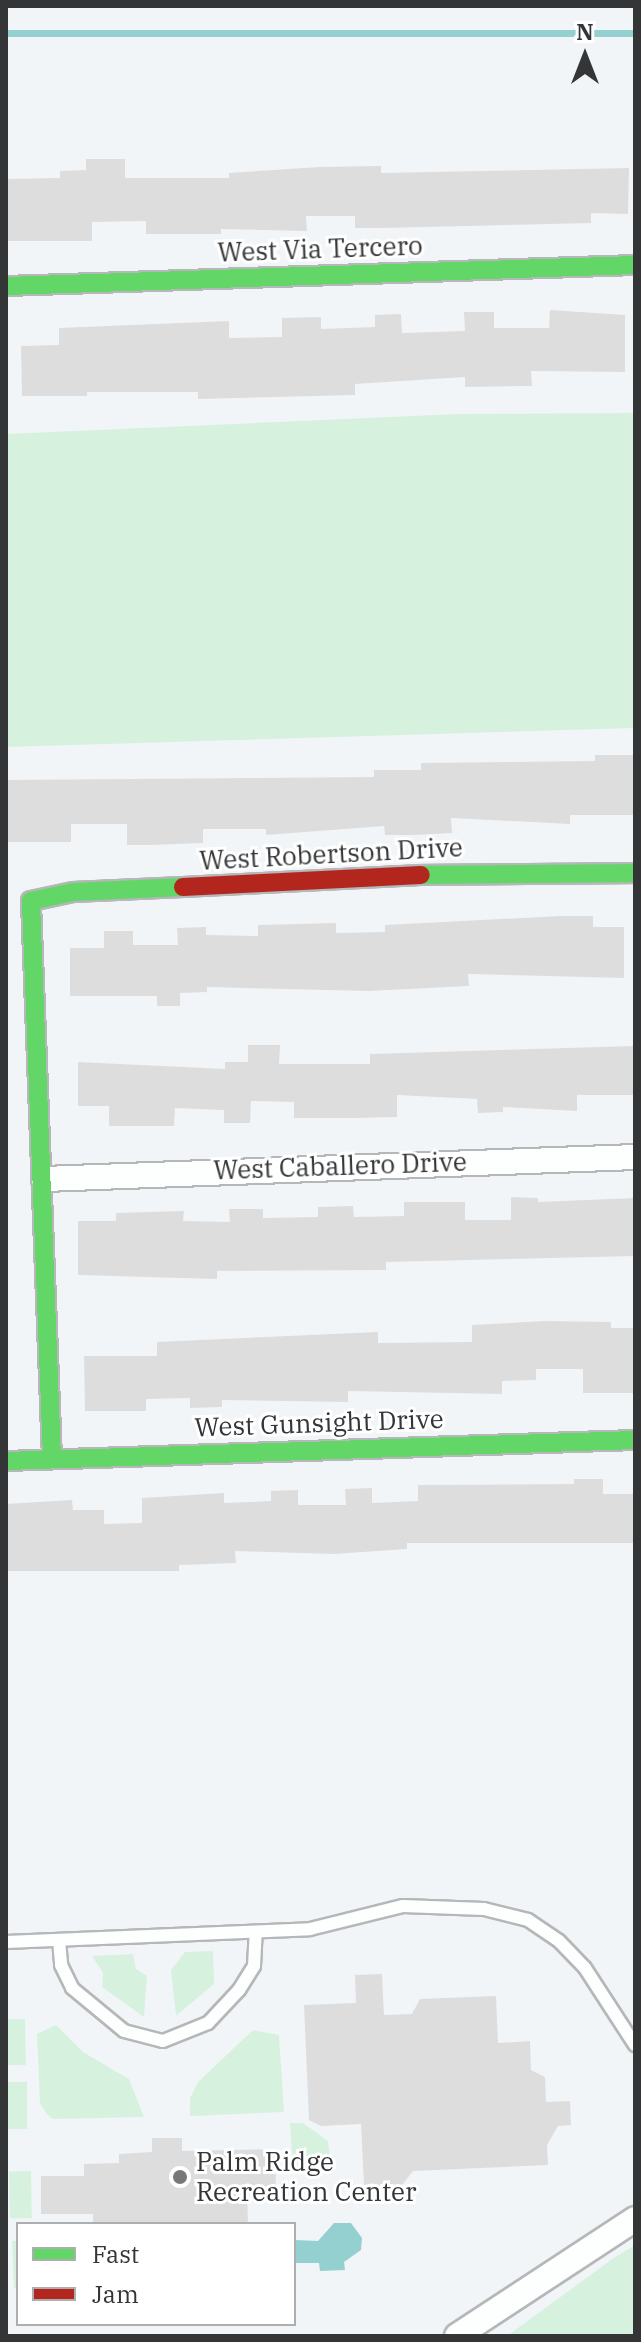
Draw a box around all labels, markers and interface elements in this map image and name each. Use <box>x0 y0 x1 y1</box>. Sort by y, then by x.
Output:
north arrow <box>545 16 625 96</box>
text: N <box>576 17 594 46</box>
street label: West Via Tercero <box>217 230 423 268</box>
street label: West Robertson Drive <box>199 832 463 876</box>
street label: West Caballero Drive <box>213 1146 467 1186</box>
street label: West Gunsight Drive <box>194 1403 444 1443</box>
place label: Palm Ridge Recreation Center <box>196 2146 417 2208</box>
marker: Palm Ridge Recreation Center <box>171 2168 189 2186</box>
legend <box>16 2222 296 2326</box>
text: Fast <box>92 2238 139 2270</box>
text: Jam <box>92 2278 139 2310</box>

